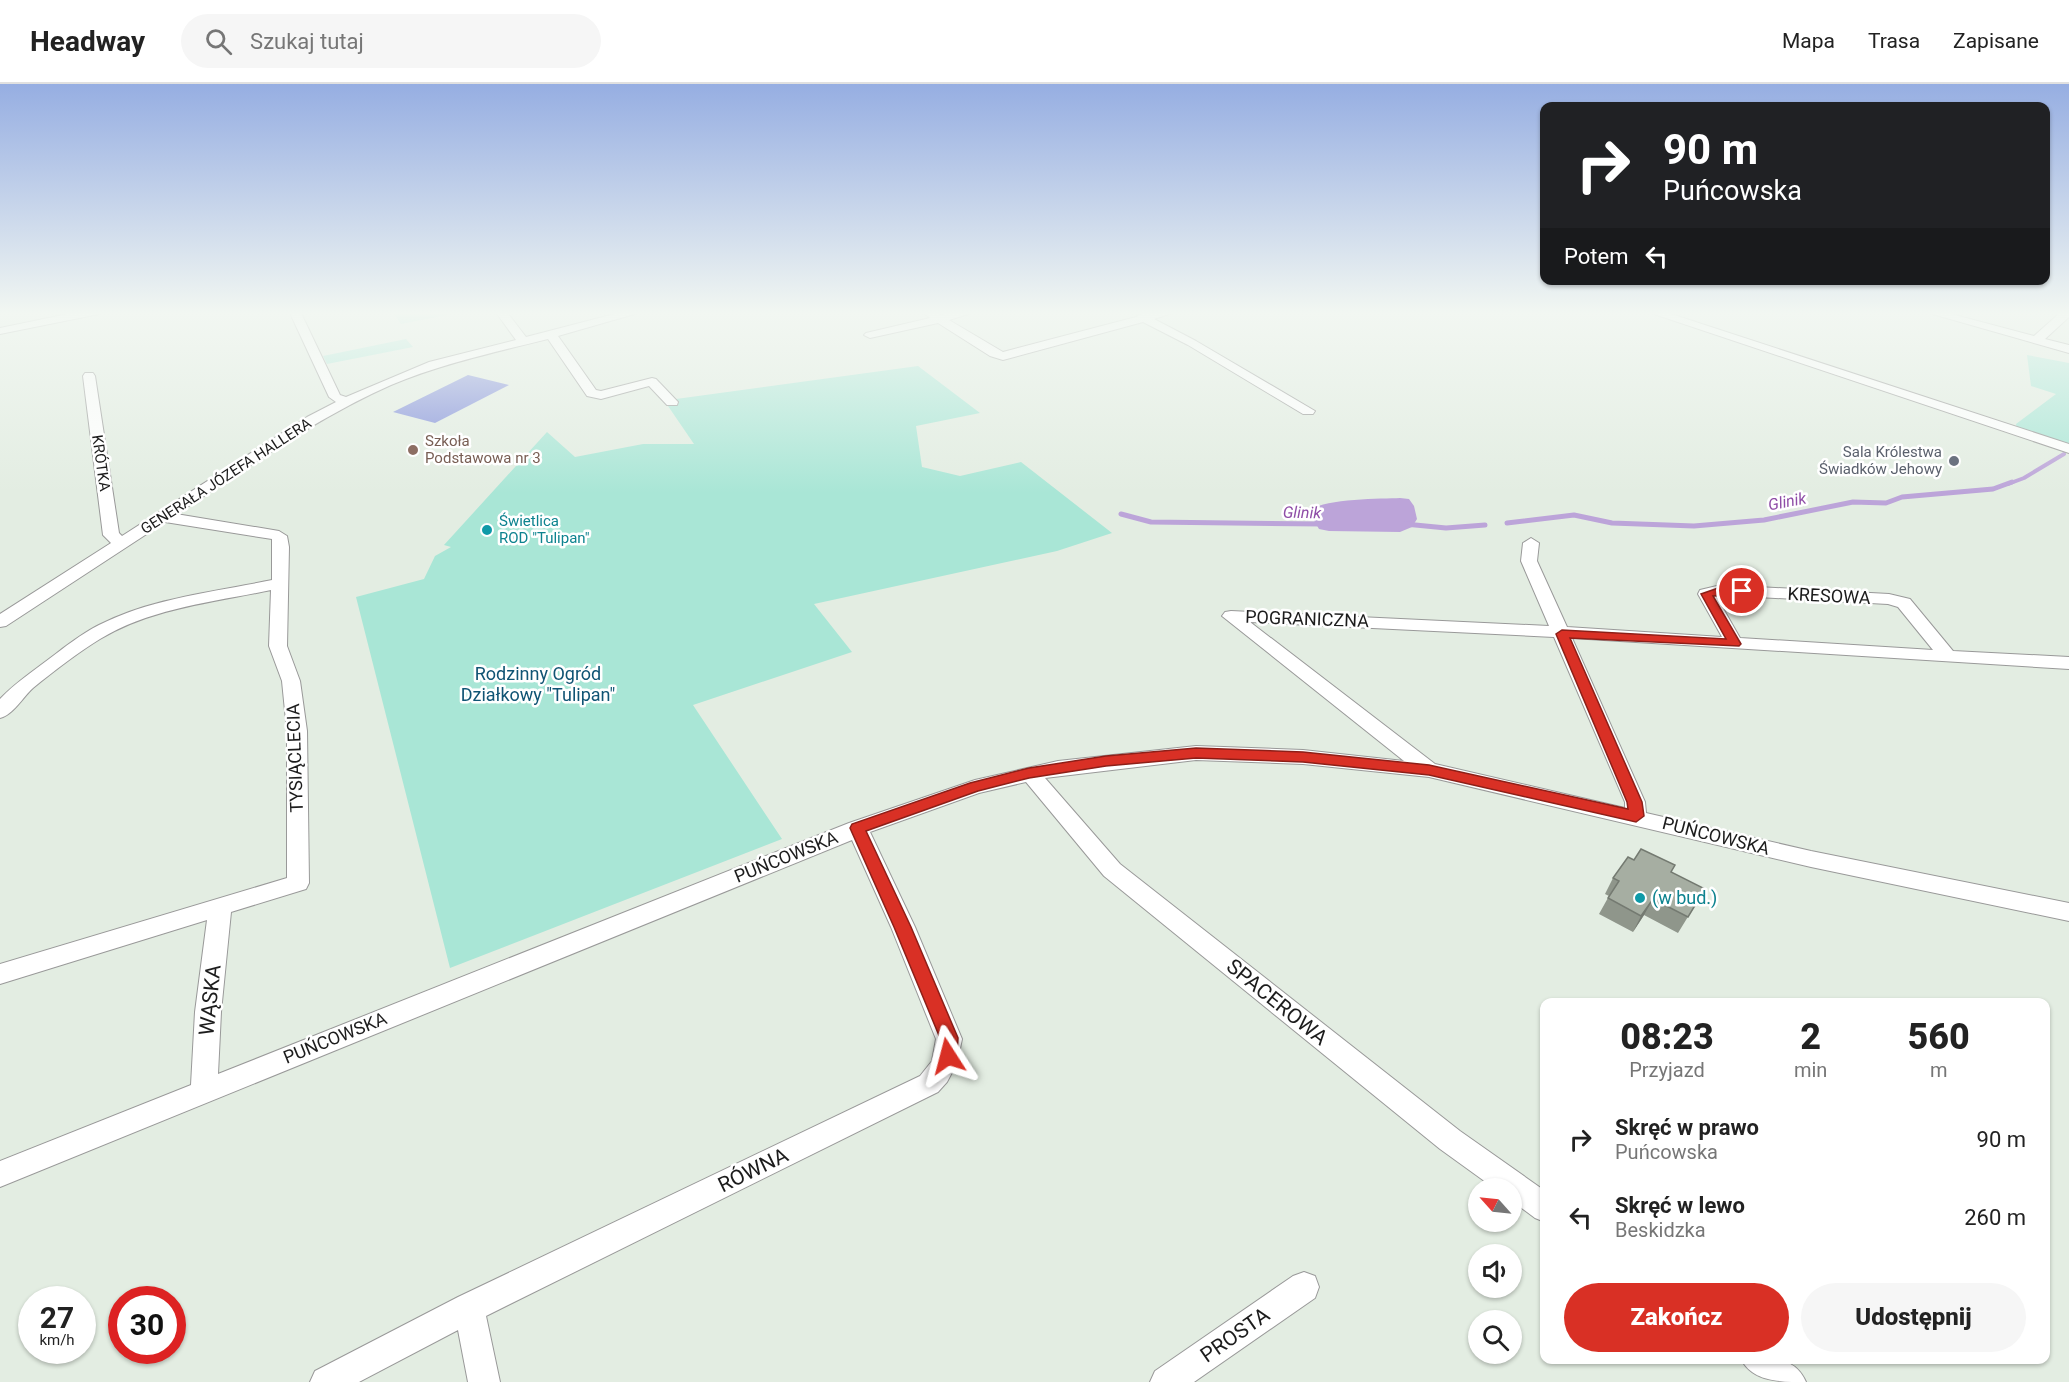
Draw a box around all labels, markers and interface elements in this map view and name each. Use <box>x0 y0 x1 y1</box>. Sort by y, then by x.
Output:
search box <box>181 14 601 68</box>
text: Headway <box>30 25 145 58</box>
icon: search <box>202 25 235 58</box>
text: Szukaj tutaj <box>250 29 364 54</box>
text: Mapa <box>1782 29 1835 53</box>
text: Trasa <box>1868 29 1920 53</box>
text: Zapisane <box>1953 29 2039 53</box>
text: 90 m <box>1663 125 1758 174</box>
icon: right <box>1564 126 1642 204</box>
text: Puńcowska <box>1663 175 1802 207</box>
icon: left <box>1640 240 1673 273</box>
text: Potem <box>1564 244 1628 269</box>
street label: GENERAŁA JÓZEFA HALLERA <box>137 414 315 538</box>
place label: Szkoła Podstawowa nr 3 <box>425 432 541 467</box>
street label: KRÓTKA <box>88 434 114 493</box>
marker: Szkoła Podstawowa nr 3 <box>406 443 420 457</box>
place label: Sala Królestwa Świadków Jehowy <box>1819 443 1942 478</box>
marker: Sala Królestwa Świadków Jehowy <box>1947 454 1961 468</box>
water label: Glinik <box>1766 488 1809 514</box>
water label: Glinik <box>1283 503 1322 522</box>
place label: Świetlica ROD "Tulipan" <box>499 512 590 547</box>
marker: Świetlica ROD "Tulipan" <box>480 523 494 537</box>
pin <box>1716 565 1767 616</box>
icon: arrive <box>1725 574 1758 607</box>
street label: KRESOWA <box>1787 583 1871 608</box>
street label: POGRANICZNA <box>1245 606 1370 631</box>
park label: Rodzinny Ogród Działkowy "Tulipan" <box>461 663 615 705</box>
street label: TYSIĄCLECIA <box>282 703 307 813</box>
street label: PUŃCOWSKA <box>1660 812 1772 859</box>
street label: PUŃCOWSKA <box>731 826 841 887</box>
place label: (w bud.) <box>1652 887 1717 909</box>
marker: (w bud.) <box>1633 891 1647 905</box>
street label: SPACEROWA <box>1222 954 1332 1050</box>
street label: WĄSKA <box>194 963 226 1037</box>
street label: PUŃCOWSKA <box>280 1007 390 1068</box>
text: 08:23 <box>1620 1016 1714 1058</box>
text: 2 <box>1800 1016 1821 1058</box>
text: 560 <box>1908 1016 1970 1058</box>
position arrow <box>916 1024 980 1088</box>
text: Przyjazd <box>1629 1058 1705 1082</box>
text: min <box>1794 1058 1827 1082</box>
text: m <box>1930 1058 1947 1082</box>
text: Skręć w prawo <box>1615 1115 1759 1140</box>
icon: right <box>1564 1123 1597 1156</box>
text: 90 m <box>1977 1127 2026 1152</box>
text: Puńcowska <box>1615 1140 1718 1164</box>
street label: RÓWNA <box>714 1143 792 1197</box>
north arrow <box>1468 1178 1522 1232</box>
map controls <box>1468 1178 1522 1364</box>
text: Skręć w lewo <box>1615 1193 1745 1218</box>
icon: left <box>1564 1201 1597 1234</box>
text: 260 m <box>1964 1205 2026 1230</box>
text: Beskidzka <box>1615 1218 1706 1242</box>
button: sound <box>1468 1244 1522 1298</box>
button: Zakończ <box>1564 1283 1789 1352</box>
button: Udostępnij <box>1801 1283 2026 1352</box>
speed limit sign: 30 <box>108 1286 186 1364</box>
text: 27 <box>40 1300 74 1335</box>
street label: PROSTA <box>1196 1302 1274 1367</box>
button: search <box>1468 1310 1522 1364</box>
text: km/h <box>39 1331 75 1349</box>

